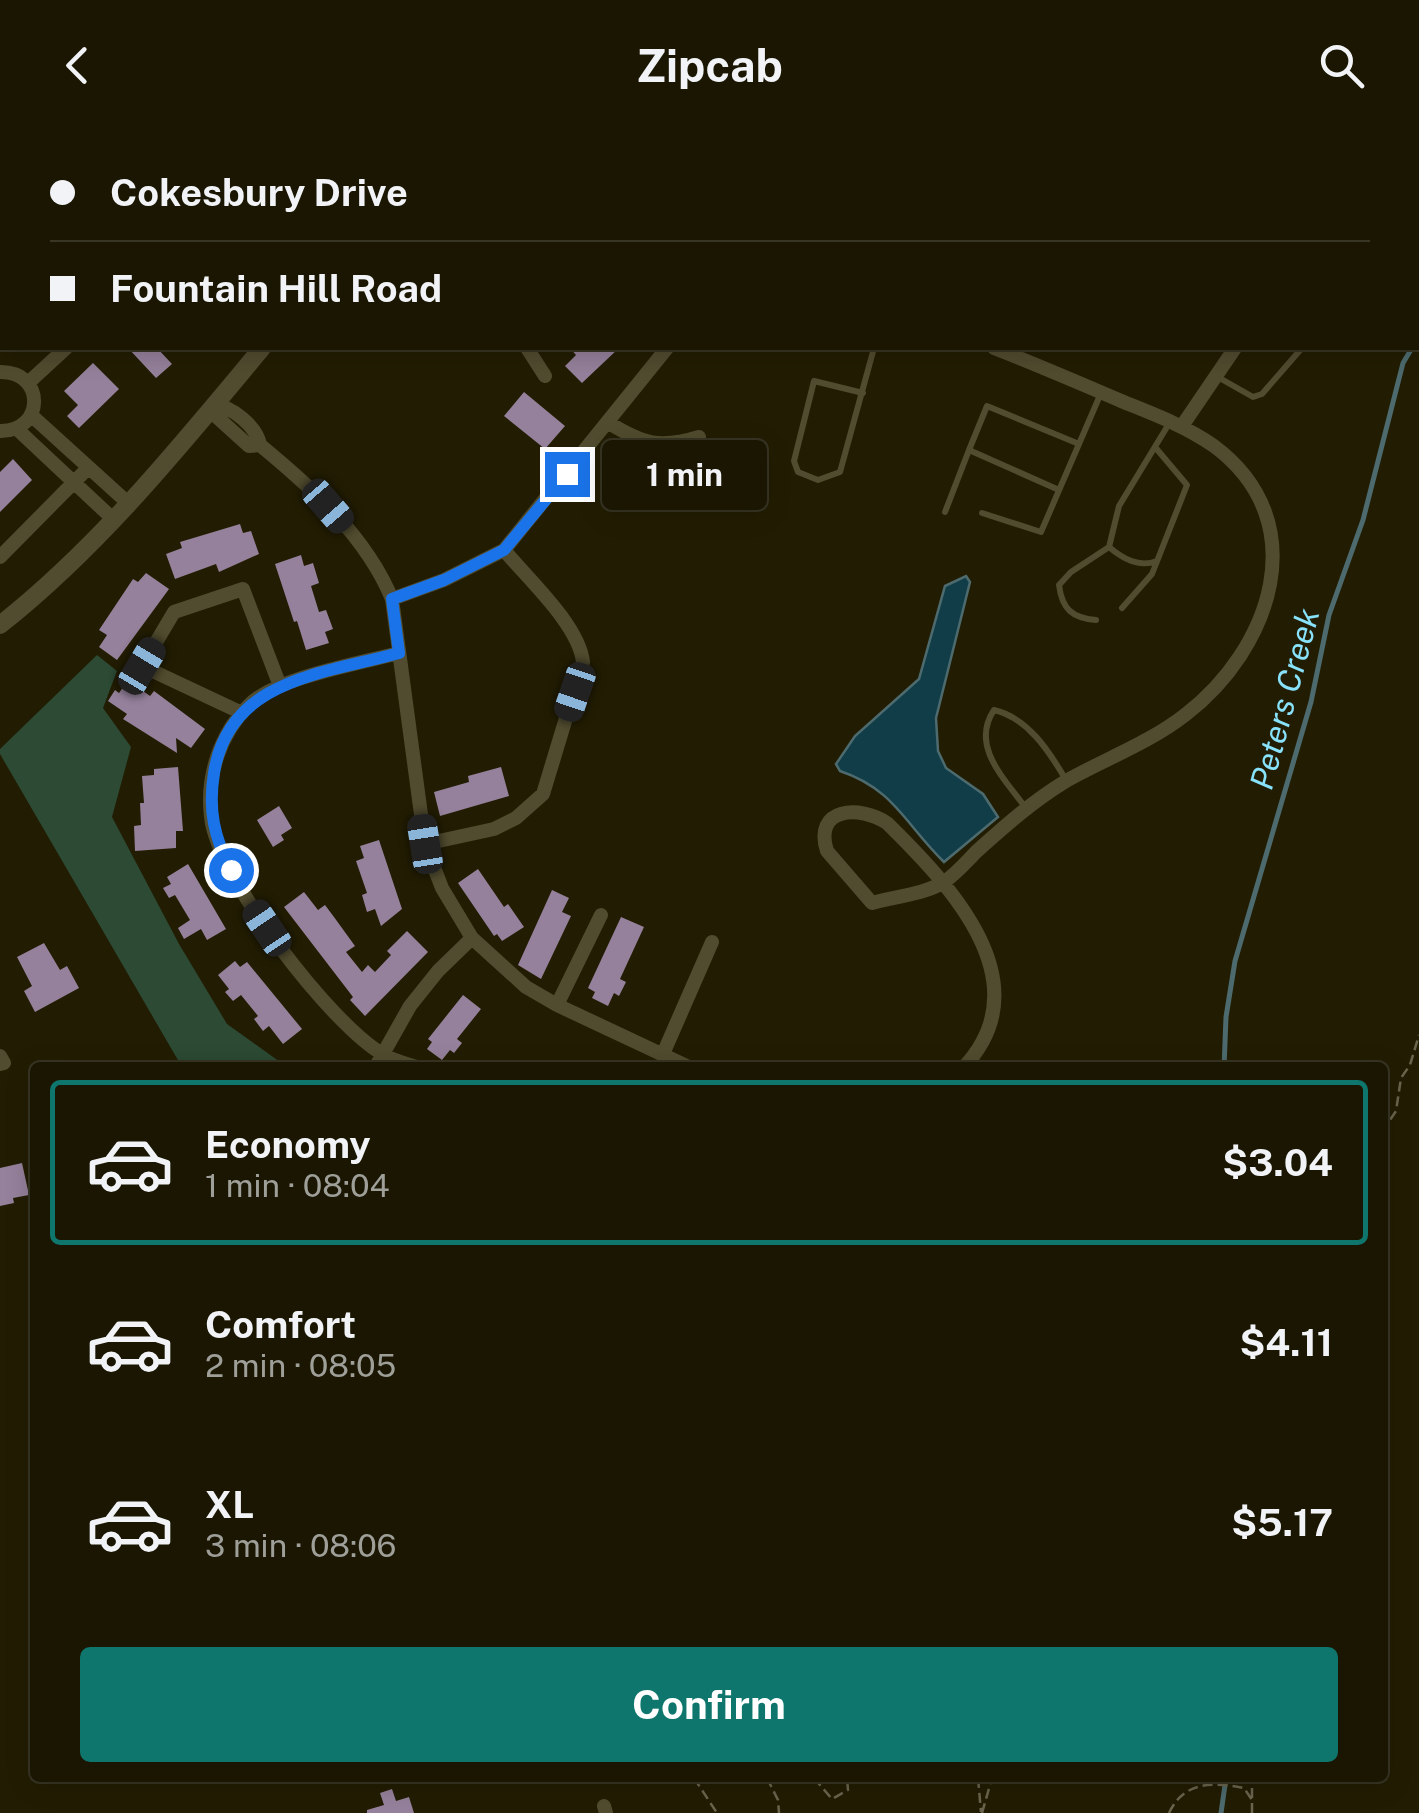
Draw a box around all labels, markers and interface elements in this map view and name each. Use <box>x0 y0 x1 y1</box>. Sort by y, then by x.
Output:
icon: back <box>50 38 105 93</box>
icon: search <box>1314 38 1369 93</box>
text: Zipcab <box>636 39 783 92</box>
text: Cokesbury Drive <box>110 170 408 215</box>
text: Fountain Hill Road <box>110 266 442 311</box>
callout: 1 min <box>602 439 767 509</box>
route end <box>545 452 590 497</box>
text: 1 min <box>646 456 723 493</box>
car <box>297 474 359 538</box>
water label: Peters Creek <box>1243 604 1327 793</box>
car <box>114 633 170 699</box>
car <box>551 659 599 725</box>
car <box>405 812 445 876</box>
route start <box>209 848 254 893</box>
car <box>238 895 296 961</box>
icon: car <box>85 1118 175 1208</box>
text: Economy <box>205 1122 371 1167</box>
text: $3.04 <box>1222 1140 1333 1185</box>
text: 1 min · 08:04 <box>205 1167 390 1204</box>
icon: car <box>85 1298 175 1388</box>
text: Comfort <box>205 1302 356 1347</box>
text: $4.11 <box>1239 1320 1333 1365</box>
text: 2 min · 08:05 <box>205 1347 396 1384</box>
icon: car <box>85 1478 175 1568</box>
text: XL <box>205 1482 254 1527</box>
text: $5.17 <box>1231 1500 1333 1545</box>
text: 3 min · 08:06 <box>205 1527 397 1564</box>
button: Confirm <box>80 1647 1338 1762</box>

